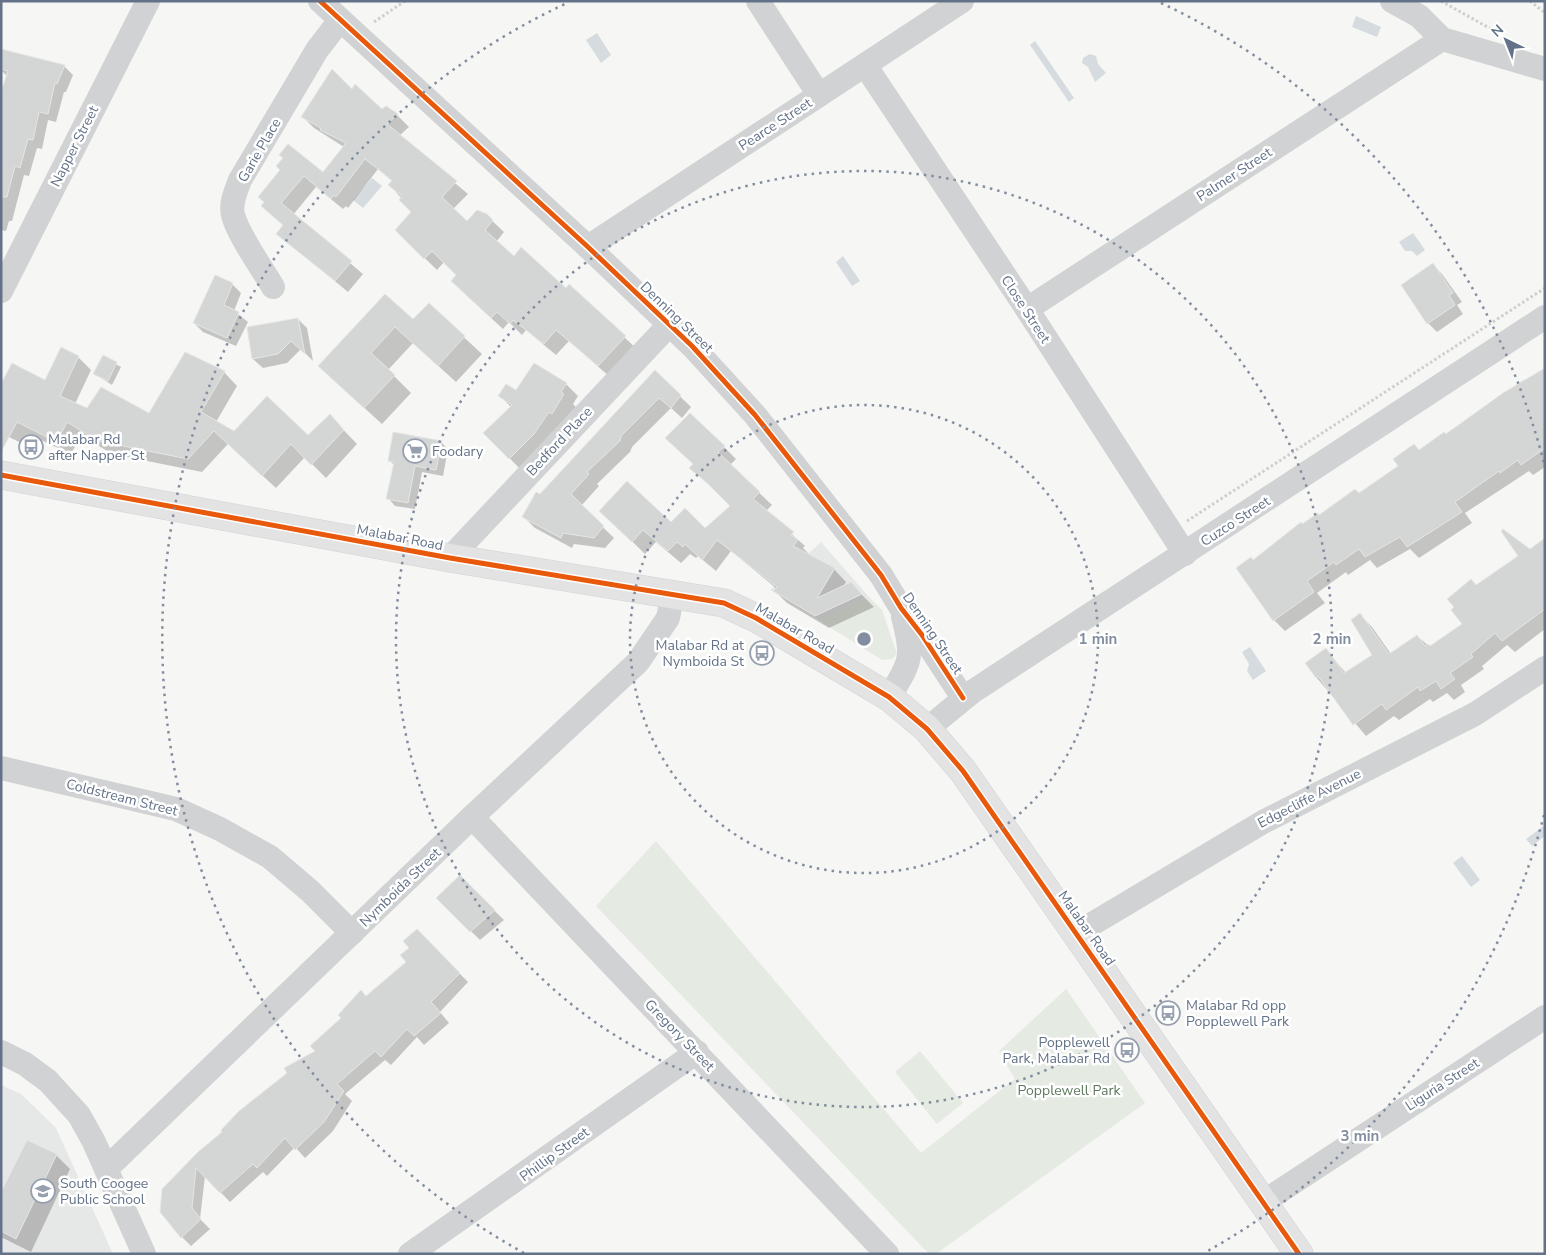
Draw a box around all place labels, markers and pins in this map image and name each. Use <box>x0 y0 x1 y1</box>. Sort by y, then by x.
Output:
place label: Malabar Rd after Napper St <box>48 430 144 465</box>
bus stop icon: Malabar Rd after Napper St <box>18 434 44 460</box>
supermarket icon: Foodary <box>402 438 428 464</box>
place label: Foodary <box>432 442 484 461</box>
centre of rings <box>855 630 873 648</box>
place label: Malabar Rd at Nymboida St <box>656 636 744 671</box>
bus stop icon: Malabar Rd at Nymboida St <box>749 640 775 666</box>
place label: Malabar Rd opp Popplewell Park <box>1186 996 1290 1031</box>
bus stop icon: Malabar Rd opp Popplewell Park <box>1155 1000 1181 1026</box>
place label: Popplewell Park, Malabar Rd <box>1003 1033 1111 1068</box>
bus stop icon: Popplewell Park, Malabar Rd <box>1114 1037 1140 1063</box>
place label: South Coogee Public School <box>60 1174 148 1209</box>
school or university icon: South Coogee Public School <box>30 1178 56 1204</box>

